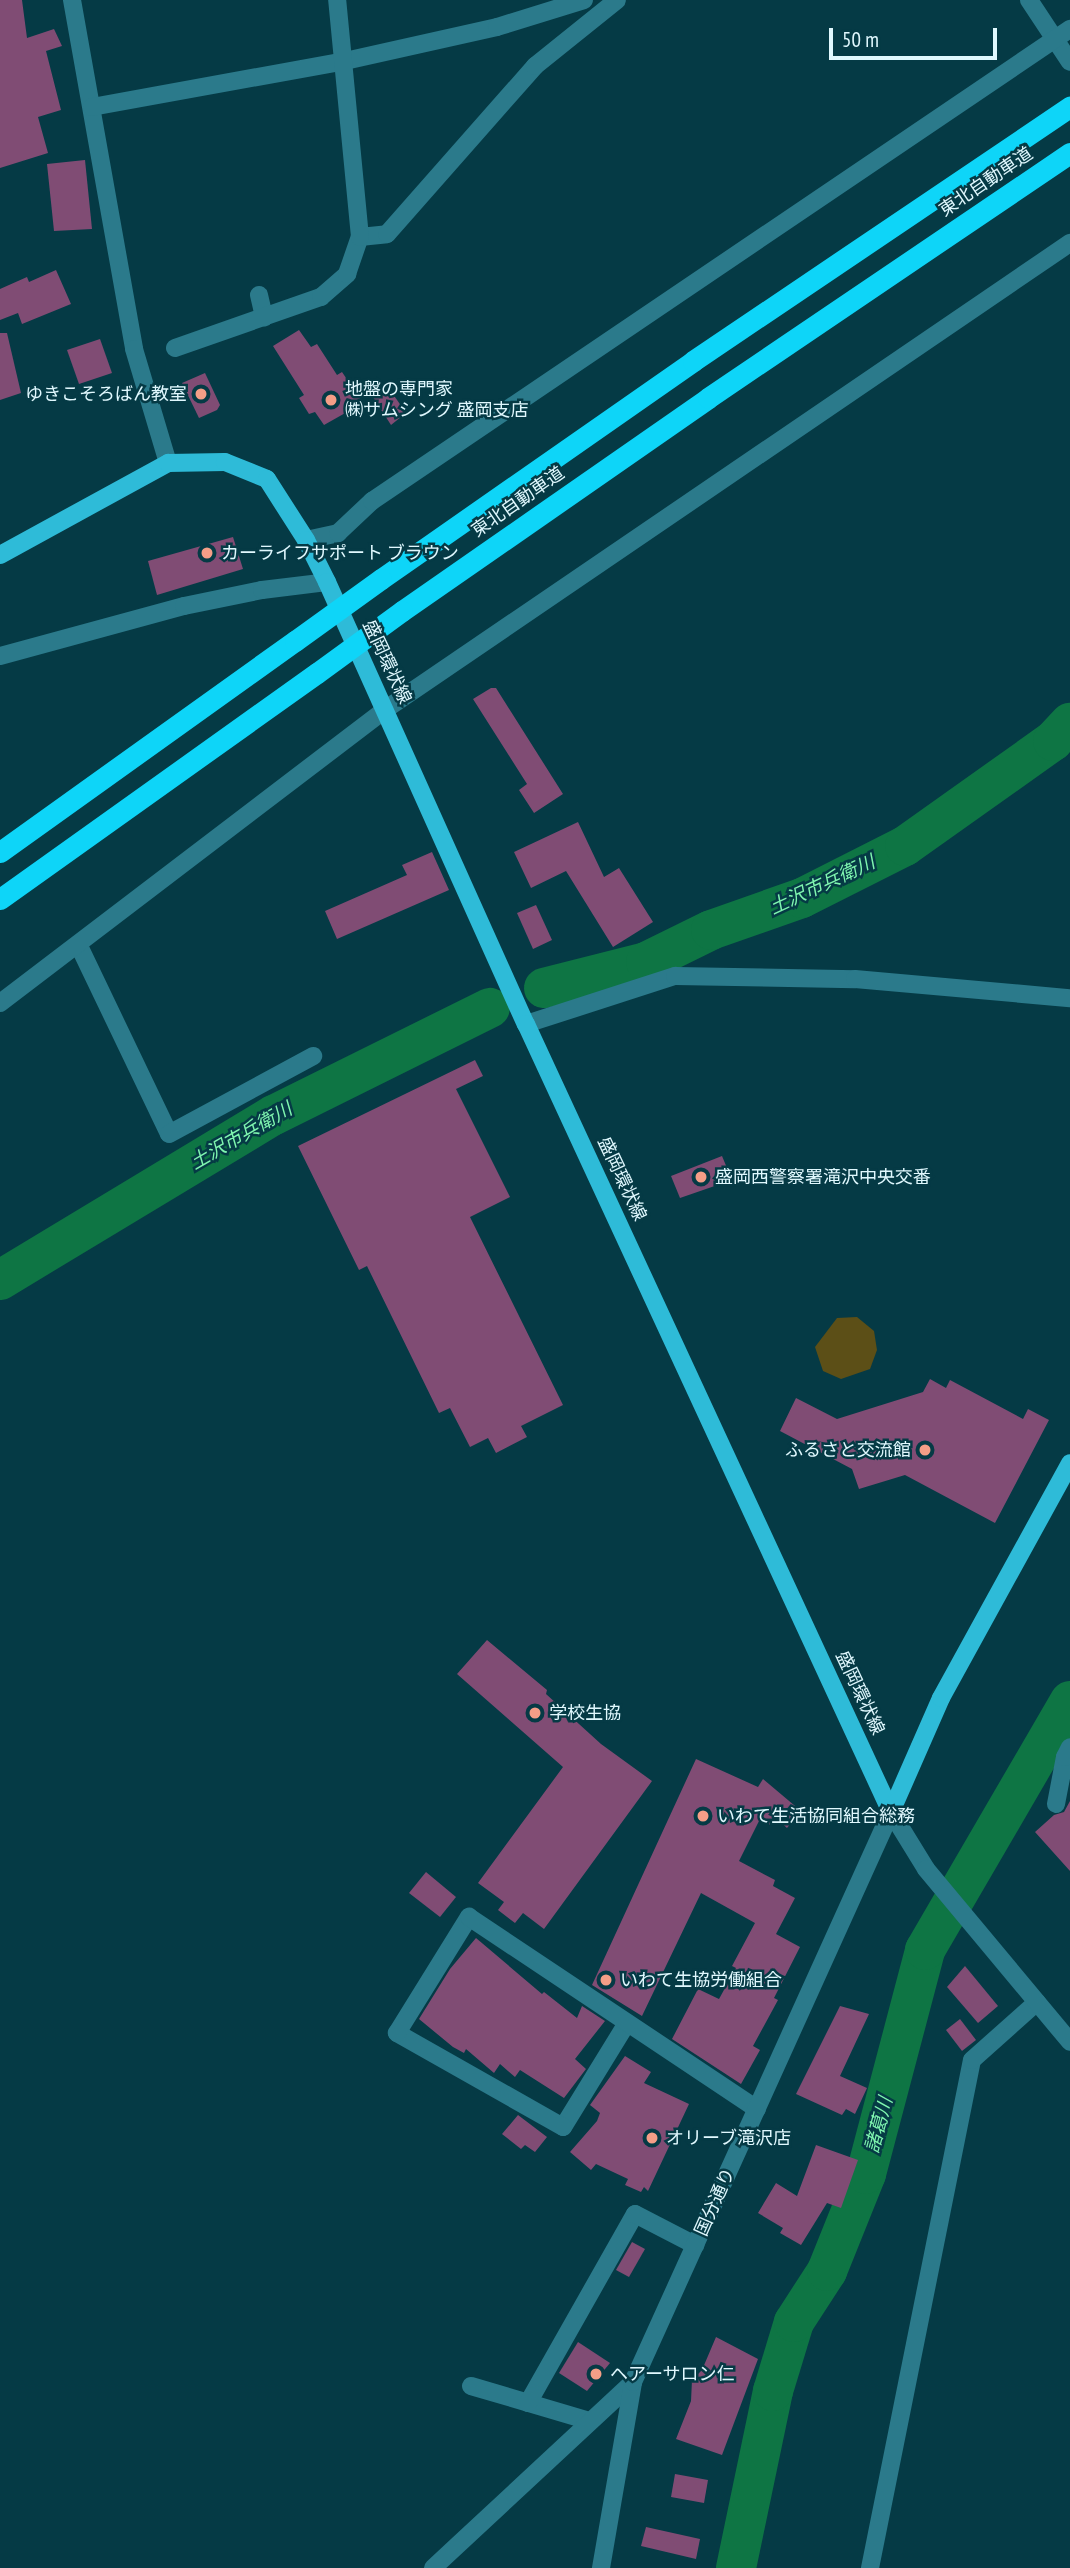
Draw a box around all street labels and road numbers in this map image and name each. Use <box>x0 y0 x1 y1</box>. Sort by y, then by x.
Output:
street label: 東北自動車道 <box>935 143 1037 221</box>
street label: 東北自動車道 <box>468 462 568 542</box>
street label: 盛岡環状線 <box>358 617 416 707</box>
street label: 盛岡環状線 <box>593 1134 651 1224</box>
street label: 盛岡環状線 <box>831 1648 889 1738</box>
street label: 国分通り <box>690 2165 740 2239</box>

